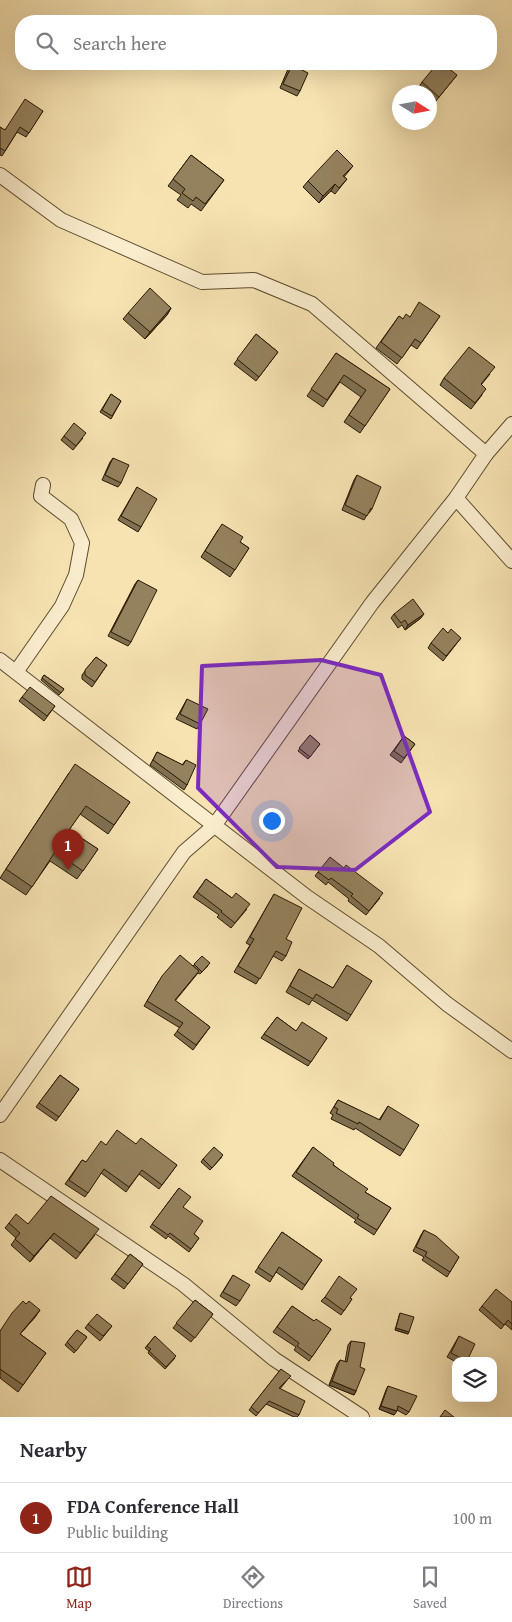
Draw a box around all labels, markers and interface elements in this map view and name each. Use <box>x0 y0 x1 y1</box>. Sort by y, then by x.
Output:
search box <box>15 15 497 70</box>
icon: search <box>33 29 61 57</box>
text: Search here <box>73 29 167 57</box>
north arrow <box>392 85 437 130</box>
your location <box>259 808 285 834</box>
pin: 1 <box>52 829 84 870</box>
map controls <box>452 1357 497 1402</box>
button: layers <box>452 1357 497 1402</box>
text: Nearby <box>20 1434 87 1465</box>
text: FDA Conference Hall <box>67 1492 239 1520</box>
text: 1 <box>32 1506 40 1530</box>
text: 100 m <box>452 1506 492 1530</box>
text: Public building <box>67 1520 168 1544</box>
tab: Map <box>65 1563 93 1613</box>
tab: Directions <box>223 1563 283 1613</box>
tab: Saved <box>413 1563 447 1613</box>

